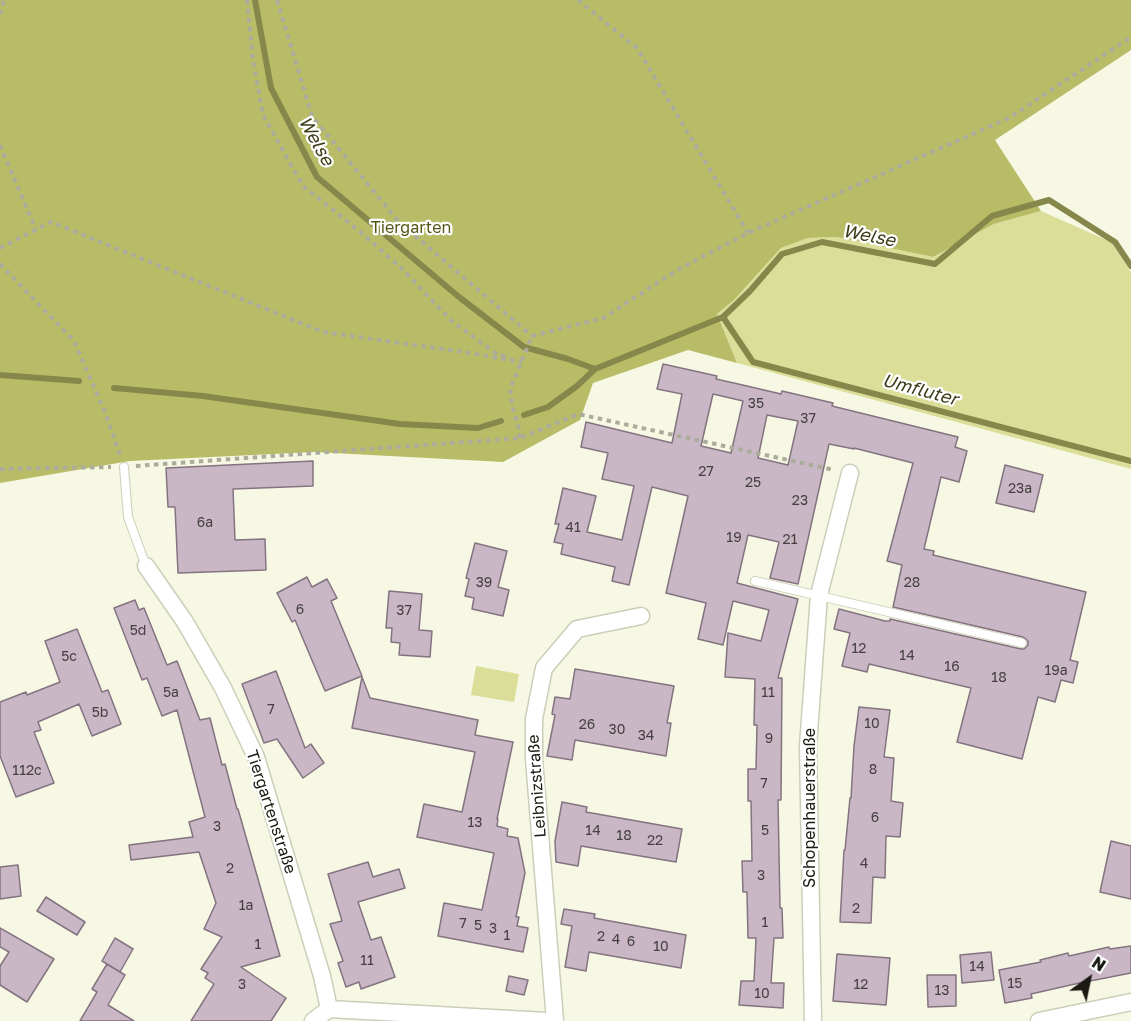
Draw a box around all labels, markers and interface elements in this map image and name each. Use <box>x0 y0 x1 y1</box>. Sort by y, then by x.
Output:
water label: Welse <box>294 113 338 169</box>
park label: Tiergarten <box>371 218 451 238</box>
water label: Welse <box>841 220 897 252</box>
water label: Umfluter <box>880 370 960 410</box>
house number: 35 <box>748 396 764 412</box>
house number: 37 <box>800 411 816 427</box>
house number: 27 <box>698 464 714 480</box>
house number: 25 <box>745 475 761 491</box>
house number: 23a <box>1008 481 1032 497</box>
house number: 23 <box>792 493 808 509</box>
house number: 6a <box>197 515 213 531</box>
house number: 41 <box>565 520 581 536</box>
house number: 19 <box>726 530 742 546</box>
house number: 21 <box>783 532 797 548</box>
house number: 39 <box>476 575 492 591</box>
house number: 28 <box>904 575 920 591</box>
house number: 6 <box>296 602 304 618</box>
house number: 37 <box>396 603 412 619</box>
house number: 5d <box>130 623 146 639</box>
house number: 12 <box>852 641 866 657</box>
house number: 14 <box>899 648 915 664</box>
house number: 5c <box>61 649 77 665</box>
house number: 16 <box>944 659 960 675</box>
house number: 19a <box>1044 663 1068 679</box>
house number: 18 <box>991 670 1007 686</box>
house number: 5a <box>163 685 179 701</box>
house number: 11 <box>761 685 775 701</box>
house number: 7 <box>267 702 275 718</box>
house number: 5b <box>92 705 108 721</box>
house number: 10 <box>864 716 880 732</box>
house number: 26 <box>579 717 595 733</box>
house number: 30 <box>609 722 625 738</box>
house number: 34 <box>638 728 654 744</box>
street label: Schopenhauerstraße <box>800 728 820 888</box>
house number: 9 <box>765 731 773 747</box>
street label: Leibnizstraße <box>524 734 550 838</box>
street label: Tiergartenstraße <box>242 748 300 876</box>
house number: 8 <box>869 762 877 778</box>
house number: 112c <box>12 763 42 779</box>
house number: 7 <box>760 776 768 792</box>
house number: 6 <box>871 810 879 826</box>
house number: 13 <box>468 815 482 831</box>
house number: 3 <box>213 819 221 835</box>
house number: 14 <box>585 823 601 839</box>
house number: 5 <box>761 823 769 839</box>
house number: 18 <box>616 828 632 844</box>
house number: 22 <box>647 833 663 849</box>
house number: 4 <box>860 856 868 872</box>
house number: 2 <box>226 861 234 877</box>
house number: 3 <box>757 868 765 884</box>
house number: 1a <box>239 898 253 914</box>
house number: 2 <box>852 901 860 917</box>
house number: 1 <box>762 915 768 931</box>
house number: 7 <box>459 916 467 932</box>
house number: 5 <box>474 918 482 934</box>
house number: 3 <box>489 921 497 937</box>
house number: 1 <box>504 928 510 944</box>
house number: 2 <box>597 929 605 945</box>
house number: 4 <box>612 932 620 948</box>
house number: 6 <box>627 934 635 950</box>
house number: 1 <box>255 937 261 953</box>
house number: 10 <box>653 939 669 955</box>
north arrow <box>1059 949 1119 1009</box>
text: N <box>1088 952 1109 976</box>
house number: 11 <box>360 953 374 969</box>
house number: 14 <box>969 959 985 975</box>
house number: 15 <box>1008 976 1022 992</box>
house number: 3 <box>238 977 246 993</box>
house number: 12 <box>854 977 868 993</box>
house number: 13 <box>935 983 949 999</box>
house number: 10 <box>754 986 770 1002</box>

